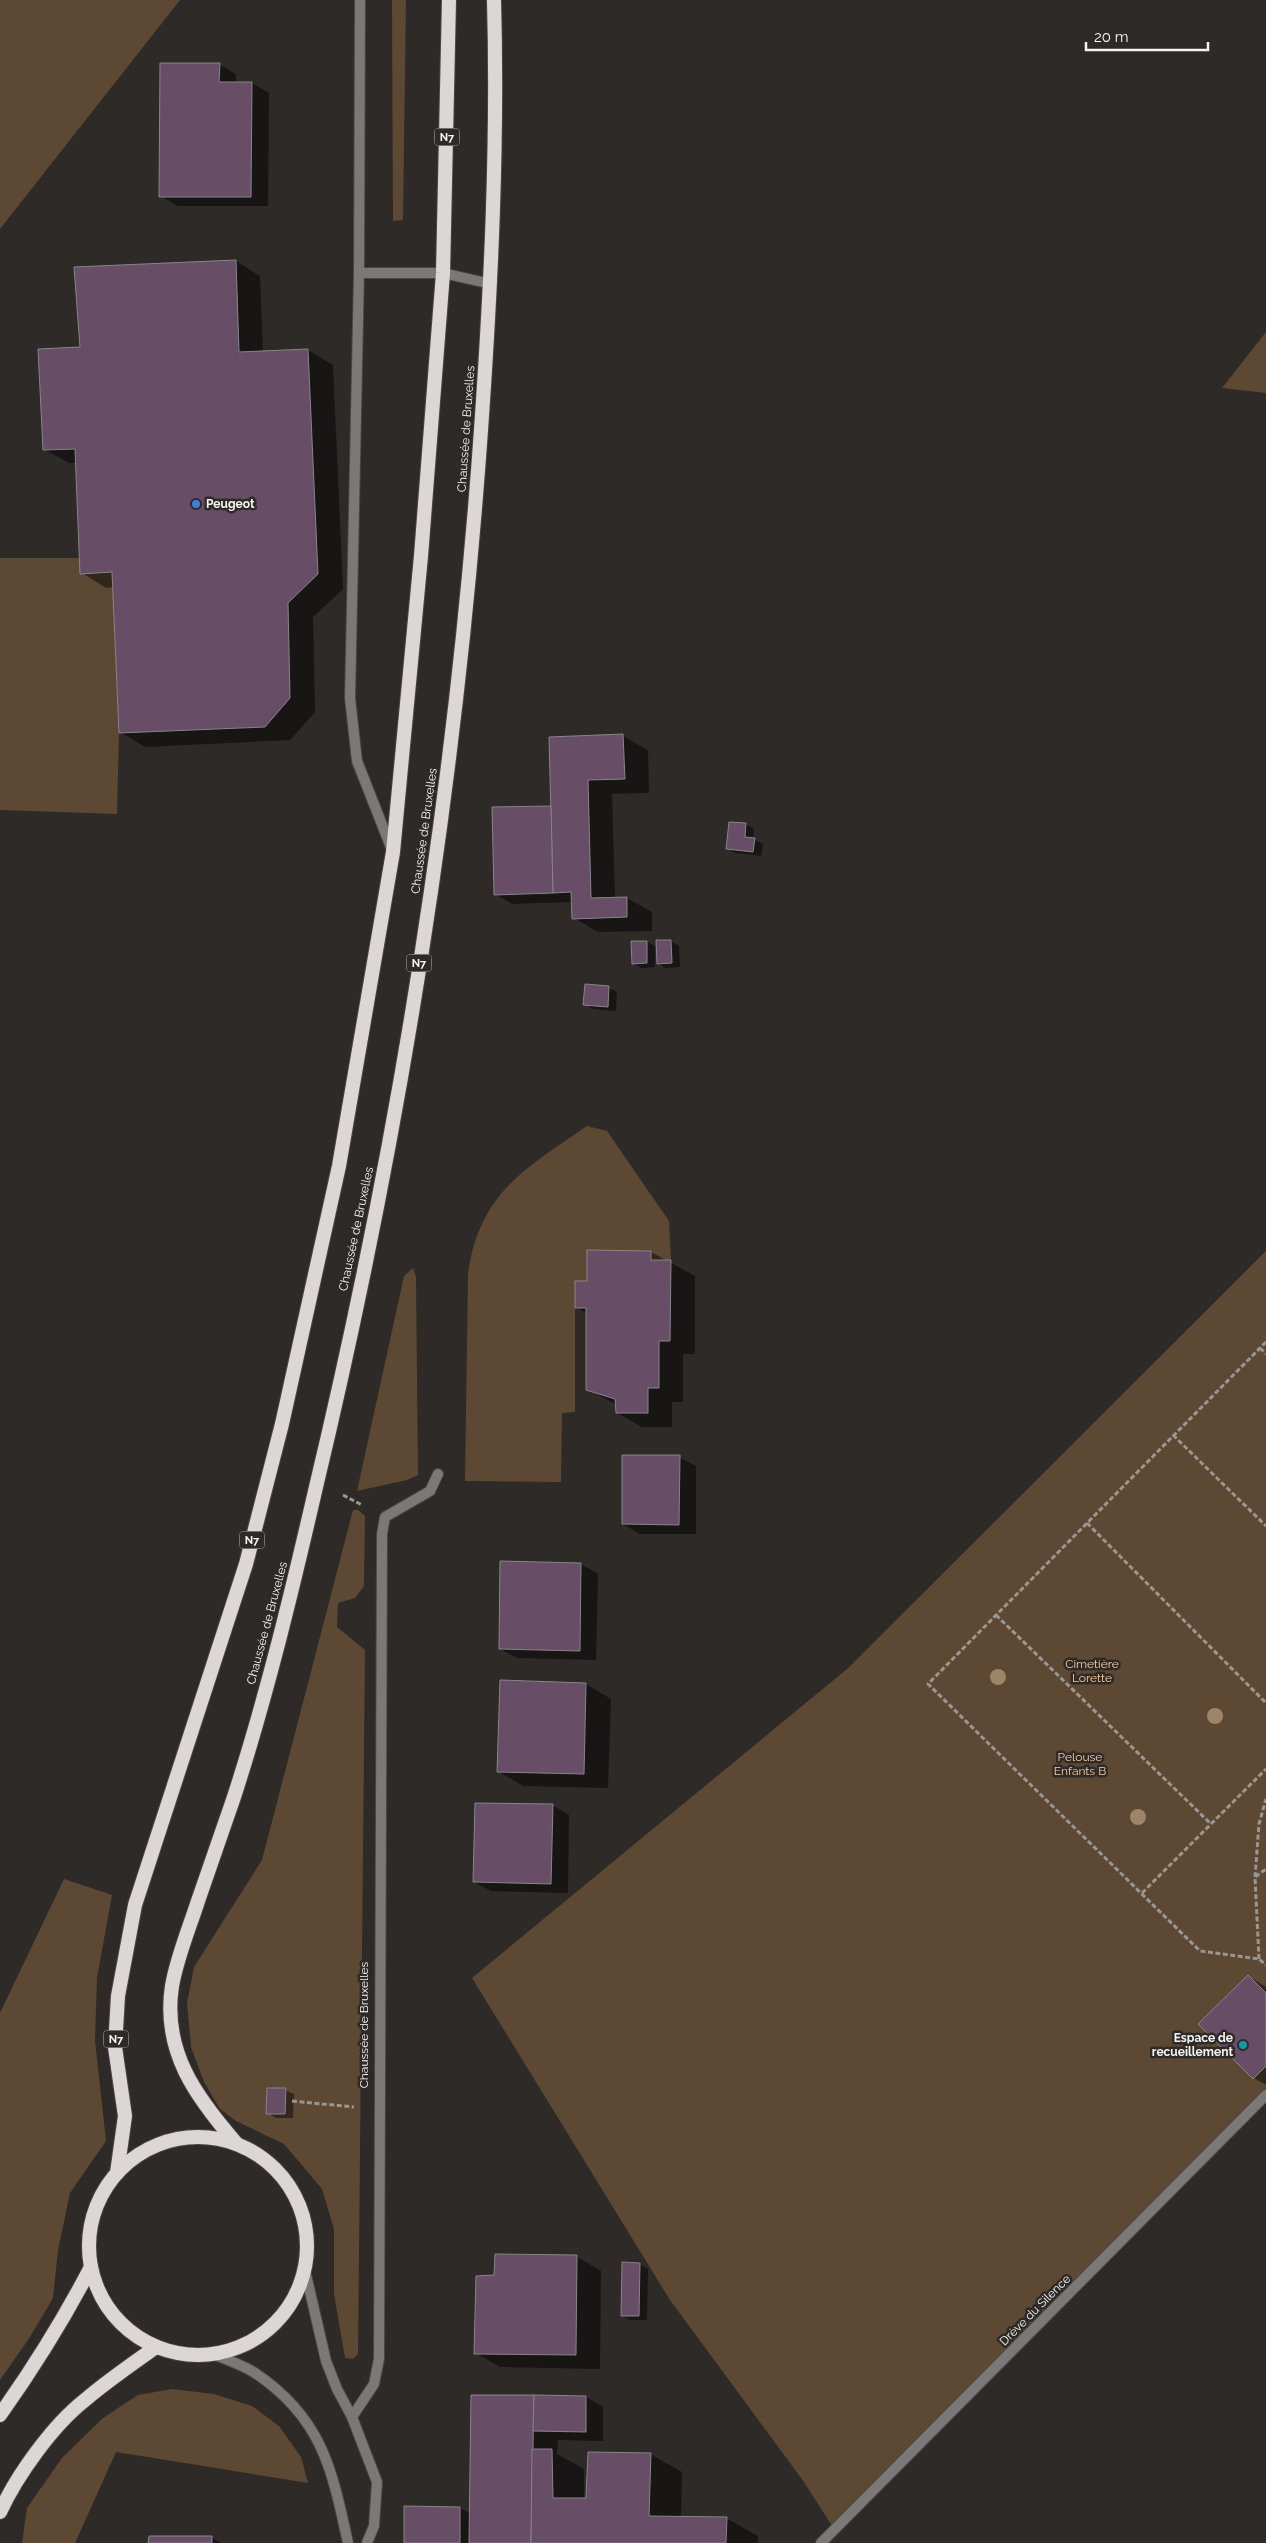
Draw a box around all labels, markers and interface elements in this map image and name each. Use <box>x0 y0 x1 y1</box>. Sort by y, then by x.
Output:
scale bar <box>1086 20 1208 52</box>
text: 20 m <box>1094 28 1129 46</box>
road number: N7 <box>434 128 460 146</box>
street label: Chaussée de Bruxelles <box>455 365 477 493</box>
place label: Peugeot <box>206 497 255 511</box>
marker: Peugeot <box>190 498 202 510</box>
street label: Chaussée de Bruxelles <box>408 767 440 895</box>
road number: N7 <box>406 954 432 971</box>
street label: Chaussée de Bruxelles <box>336 1165 376 1292</box>
road number: N7 <box>240 1532 264 1548</box>
street label: Chaussée de Bruxelles <box>244 1560 290 1686</box>
park label: Cimetière Lorette <box>1065 1657 1119 1685</box>
park label: Pelouse Enfants B <box>1054 1750 1106 1778</box>
street label: Chaussée de Bruxelles <box>357 1961 371 2088</box>
road number: N7 <box>104 2030 128 2048</box>
place label: Espace de recueillement <box>1152 2031 1233 2059</box>
marker: Espace de recueillement <box>1237 2039 1249 2051</box>
street label: Drève du Silence <box>997 2272 1073 2348</box>

